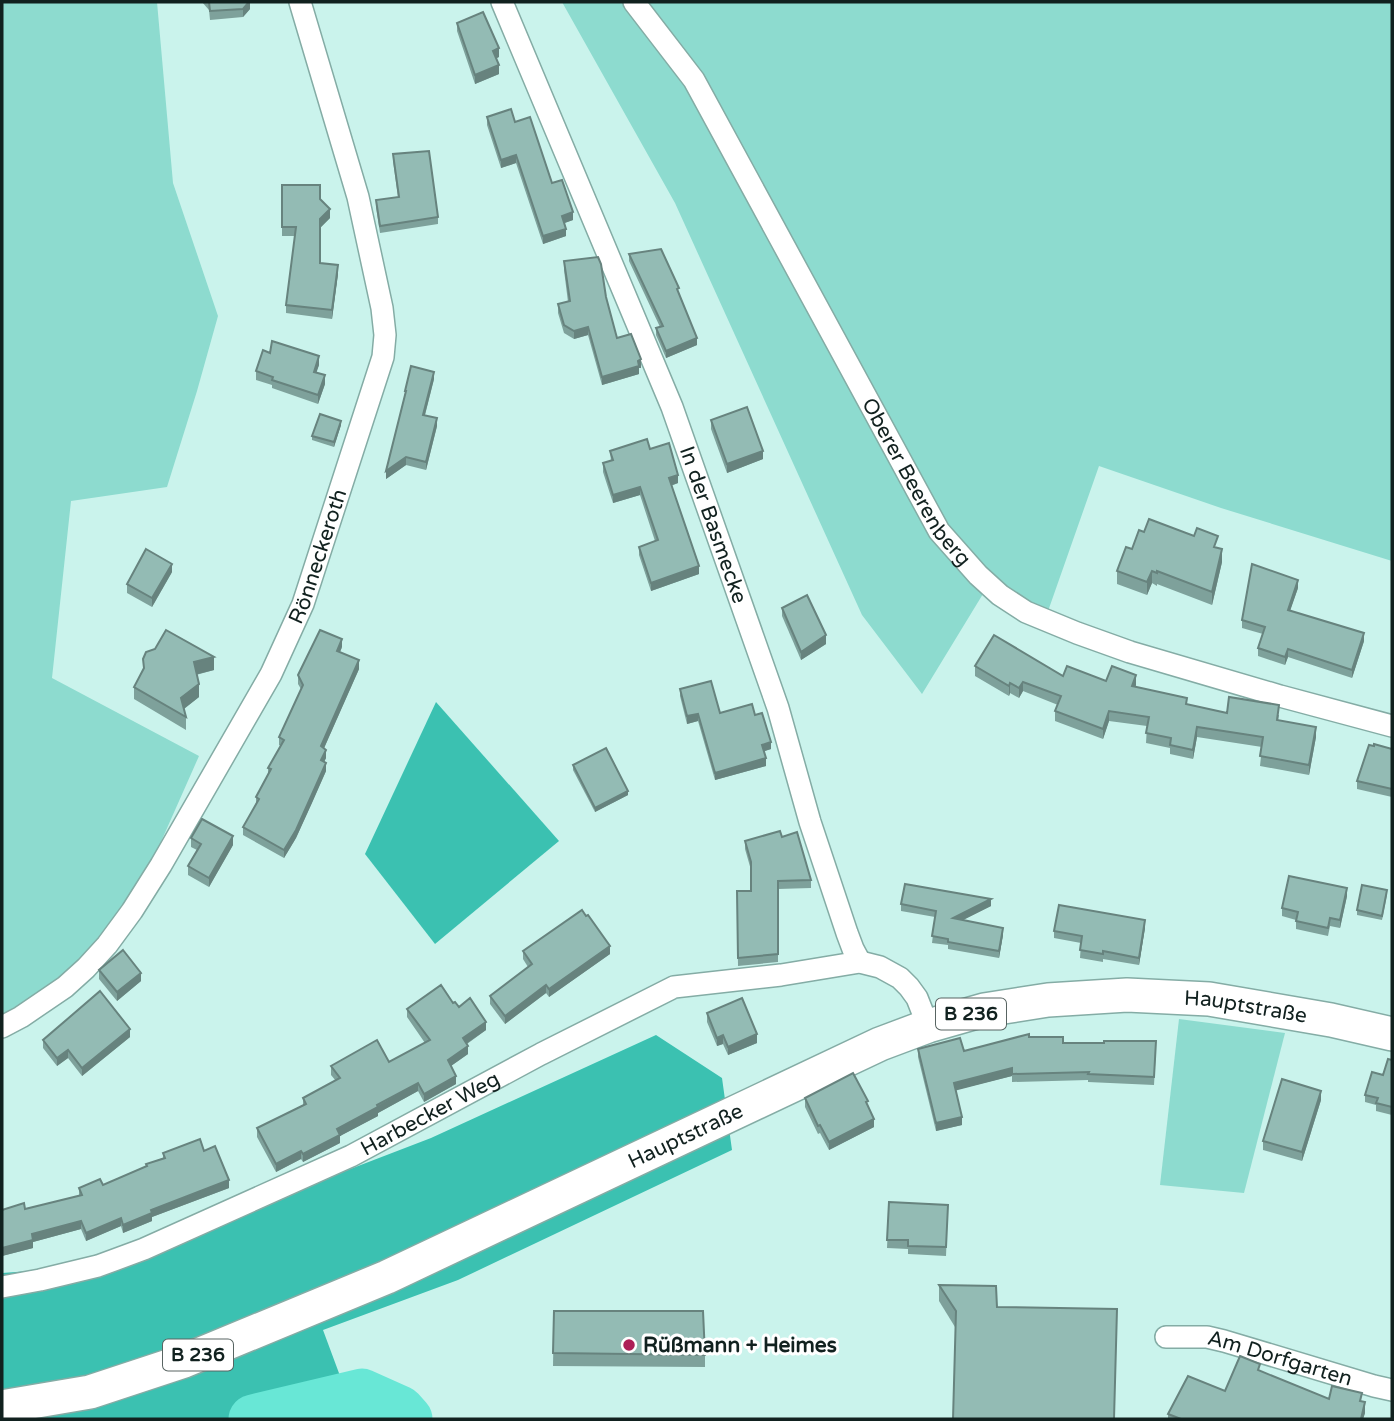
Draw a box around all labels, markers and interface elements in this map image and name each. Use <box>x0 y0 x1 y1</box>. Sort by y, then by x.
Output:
street label: Oberer Beerenberg <box>857 394 976 571</box>
street label: In der Basmecke <box>674 443 753 607</box>
street label: Rönneckeroth <box>283 486 352 628</box>
street label: Hauptstraße <box>1184 985 1309 1028</box>
road number: B 236 <box>936 998 1006 1030</box>
street label: Harbecker Weg <box>356 1066 504 1161</box>
street label: Hauptstraße <box>624 1098 747 1174</box>
street label: Am Dorfgarten <box>1205 1325 1355 1391</box>
place label: Rüßmann + Heimes <box>643 1333 837 1358</box>
marker: Rüßmann + Heimes <box>621 1337 637 1353</box>
road number: B 236 <box>163 1340 233 1371</box>

